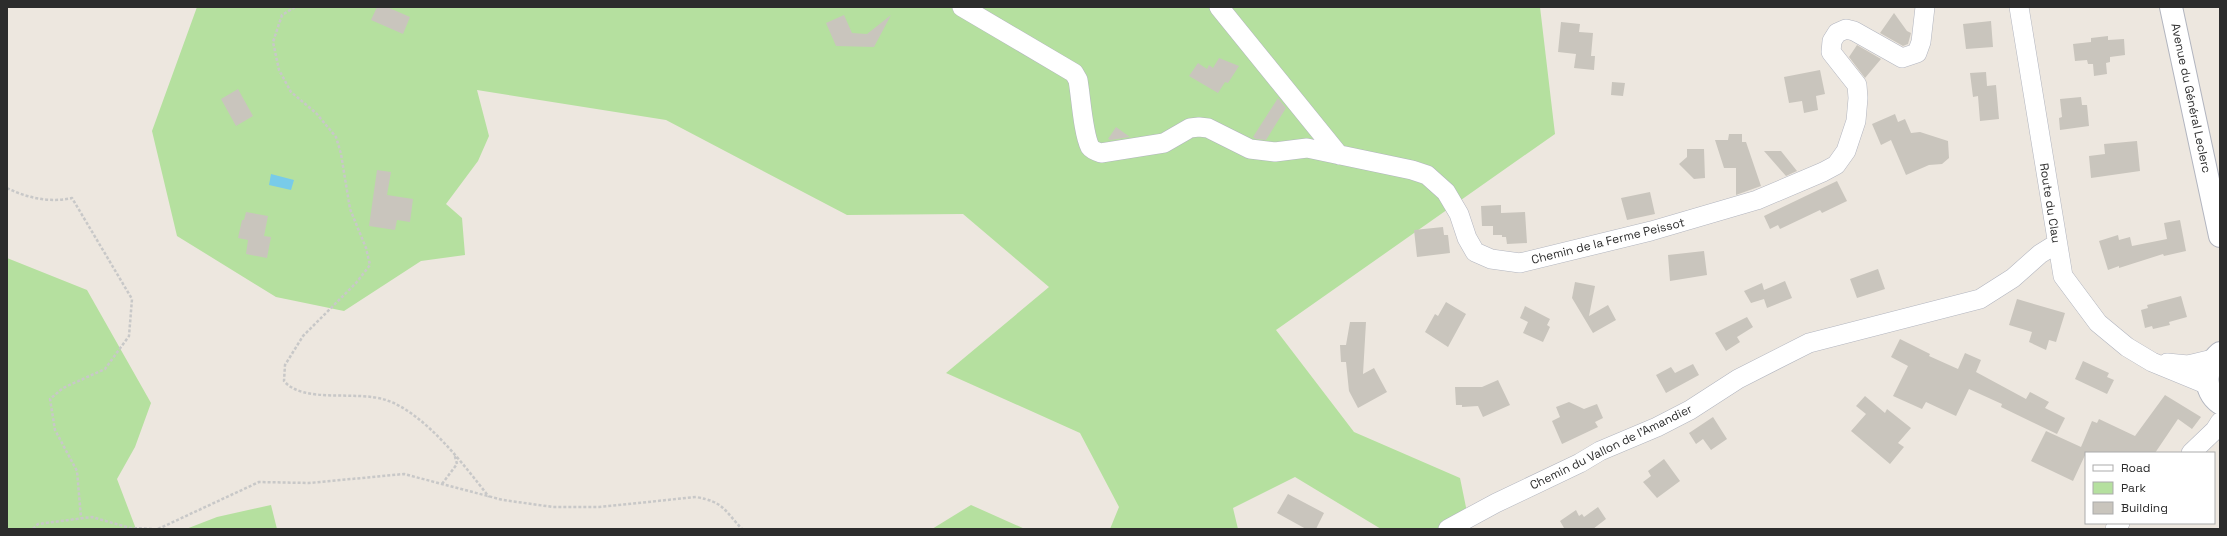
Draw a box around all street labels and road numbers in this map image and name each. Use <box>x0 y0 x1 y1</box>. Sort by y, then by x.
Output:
street label: Avenue du Général Leclerc <box>2167 22 2215 174</box>
street label: Route du Clau <box>2036 162 2064 244</box>
street label: Chemin de la Ferme Peissot <box>1530 214 1686 268</box>
street label: Chemin du Vallon de l'Amandier <box>1527 400 1695 493</box>

